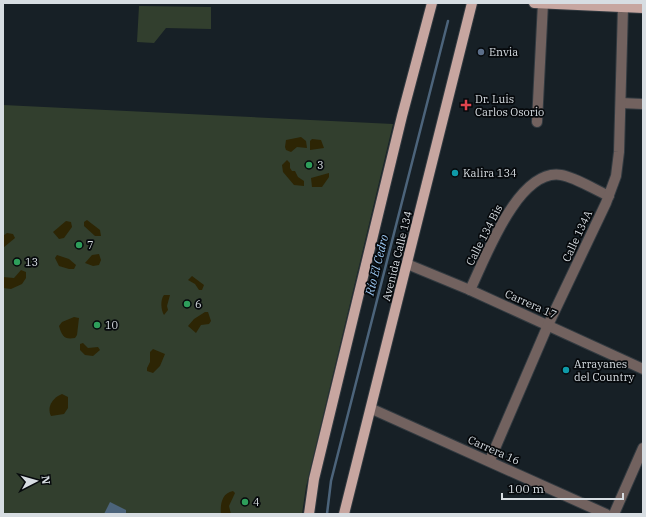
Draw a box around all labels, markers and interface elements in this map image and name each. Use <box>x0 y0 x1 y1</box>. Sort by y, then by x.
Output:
place label: Envia <box>489 45 518 59</box>
marker: Envia <box>476 47 486 57</box>
place label: Dr. Luis Carlos Osorio <box>475 92 544 119</box>
marker: Dr. Luis Carlos Osorio <box>460 99 472 111</box>
place label: 3 <box>317 158 324 172</box>
marker: 3 <box>304 160 314 170</box>
place label: Kalira 134 <box>463 166 517 180</box>
marker: Kalira 134 <box>450 168 460 178</box>
street label: Calle 134 Bis <box>463 202 505 268</box>
street label: Calle 134A <box>559 208 595 264</box>
street label: Avenida Calle 134 <box>379 209 415 303</box>
water label: Río El Cedro <box>361 233 391 298</box>
place label: 7 <box>87 238 94 252</box>
marker: 7 <box>74 240 84 250</box>
place label: 13 <box>25 255 38 269</box>
marker: 13 <box>12 257 22 267</box>
street label: Carrera 17 <box>503 286 559 322</box>
place label: 6 <box>195 297 202 311</box>
marker: 6 <box>182 299 192 309</box>
place label: 10 <box>105 318 119 332</box>
marker: 10 <box>92 320 102 330</box>
place label: Arrayanes del Country <box>574 357 635 384</box>
marker: Arrayanes del Country <box>561 365 571 375</box>
street label: Carrera 16 <box>466 432 522 468</box>
north arrow <box>16 461 56 501</box>
text: N <box>39 475 53 485</box>
scale bar <box>502 475 623 501</box>
text: 100 m <box>508 481 544 496</box>
place label: 4 <box>253 495 260 509</box>
marker: 4 <box>240 497 250 507</box>

